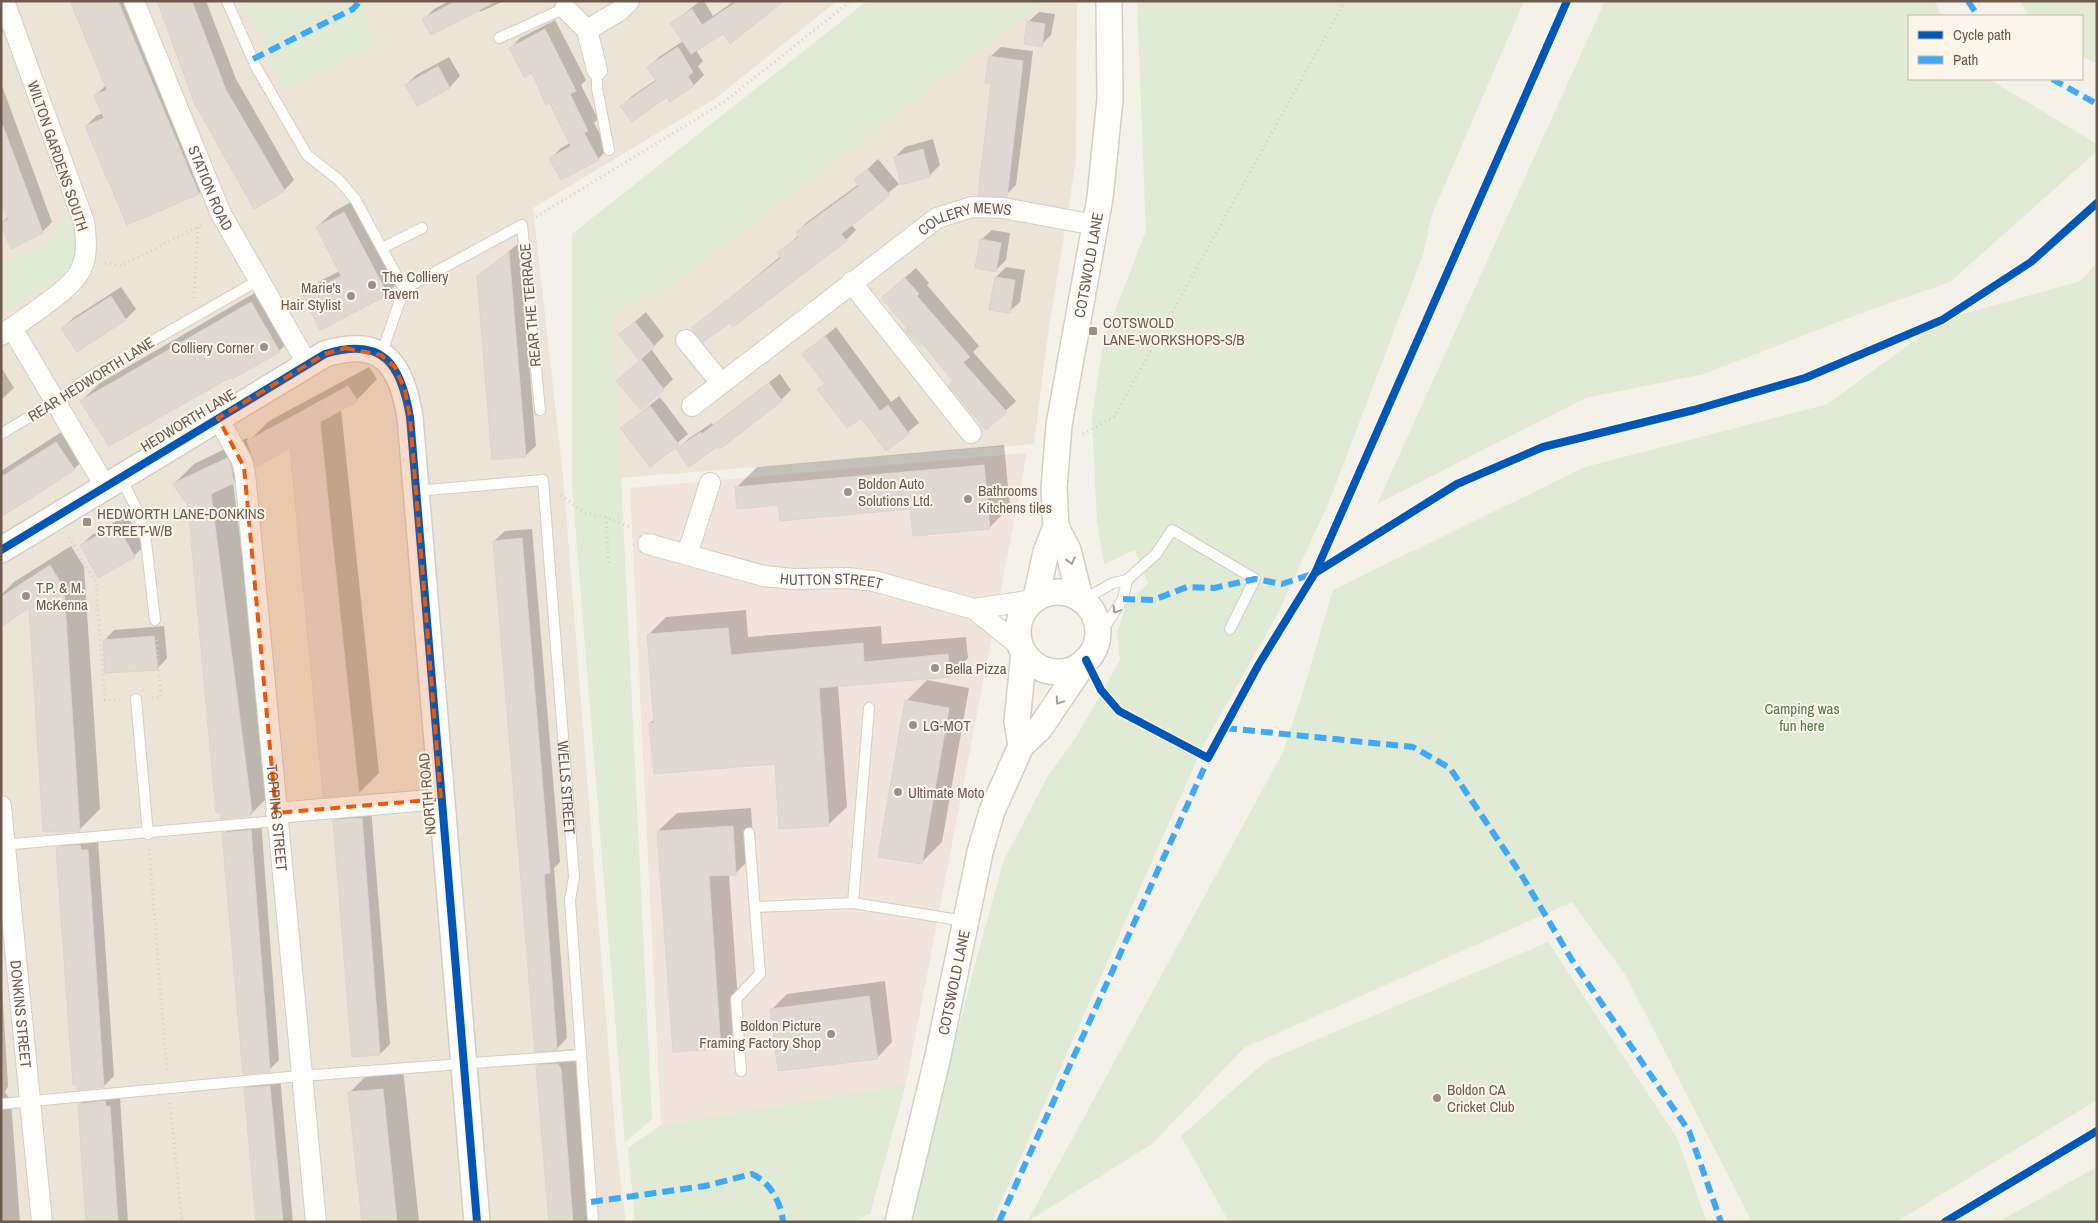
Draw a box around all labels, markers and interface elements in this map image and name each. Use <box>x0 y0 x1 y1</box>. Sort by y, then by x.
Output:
legend <box>1908 15 2083 80</box>
text: Cycle path <box>1953 24 2011 45</box>
text: Path <box>1953 49 1978 70</box>
street label: WILTON GARDENS SOUTH <box>22 78 94 234</box>
street label: STATION ROAD <box>184 142 239 234</box>
street label: COLLERY MEWS <box>913 197 1014 240</box>
street label: COTSWOLD LANE <box>1068 210 1108 319</box>
street label: REAR THE TERRACE <box>514 242 546 368</box>
place label: The Colliery Tavern <box>382 266 449 304</box>
place label: Marie's Hair Stylist <box>281 277 342 315</box>
marker: The Colliery Tavern <box>366 279 378 291</box>
marker: Marie's Hair Stylist <box>345 290 357 302</box>
place label: COTSWOLD LANE-WORKSHOPS-S/B <box>1103 312 1244 350</box>
marker: COTSWOLD LANE-WORKSHOPS-S/B <box>1087 325 1099 337</box>
street label: REAR HEDWORTH LANE <box>24 332 158 426</box>
place label: Colliery Corner <box>171 337 254 358</box>
marker: Colliery Corner <box>258 341 270 353</box>
street label: HEDWORTH LANE <box>136 383 240 457</box>
place label: Boldon Auto Solutions Ltd. <box>858 473 933 511</box>
place label: Bathrooms Kitchens tiles <box>978 480 1052 518</box>
marker: Boldon Auto Solutions Ltd. <box>842 486 854 498</box>
marker: Bathrooms Kitchens tiles <box>962 493 974 505</box>
place label: HEDWORTH LANE-DONKINS STREET-W/B <box>97 503 265 541</box>
marker: HEDWORTH LANE-DONKINS STREET-W/B <box>81 516 93 528</box>
one-way arrow <box>1065 557 1076 566</box>
street label: HUTTON STREET <box>779 567 886 594</box>
place label: T.P. & M. McKenna <box>36 577 88 615</box>
marker: T.P. & M. McKenna <box>20 590 32 602</box>
one-way arrow <box>1113 605 1123 614</box>
place label: Bella Pizza <box>945 658 1007 679</box>
marker: Bella Pizza <box>929 662 941 674</box>
one-way arrow <box>1056 695 1065 704</box>
park label: Camping was fun here <box>1764 698 1840 736</box>
place label: LG-MOT <box>923 715 971 736</box>
marker: LG-MOT <box>907 719 919 731</box>
street label: WELLS STREET <box>553 740 581 836</box>
street label: NORTH ROAD <box>413 752 441 836</box>
street label: TOPPING STREET <box>262 764 293 873</box>
place label: Ultimate Moto <box>908 782 985 803</box>
marker: Ultimate Moto <box>892 786 904 798</box>
street label: COTSWOLD LANE <box>932 928 974 1037</box>
street label: DONKINS STREET <box>6 959 37 1069</box>
place label: Boldon Picture Framing Factory Shop <box>699 1015 821 1053</box>
marker: Boldon Picture Framing Factory Shop <box>825 1028 837 1040</box>
place label: Boldon CA Cricket Club <box>1447 1079 1515 1117</box>
marker: Boldon CA Cricket Club <box>1431 1092 1443 1104</box>

